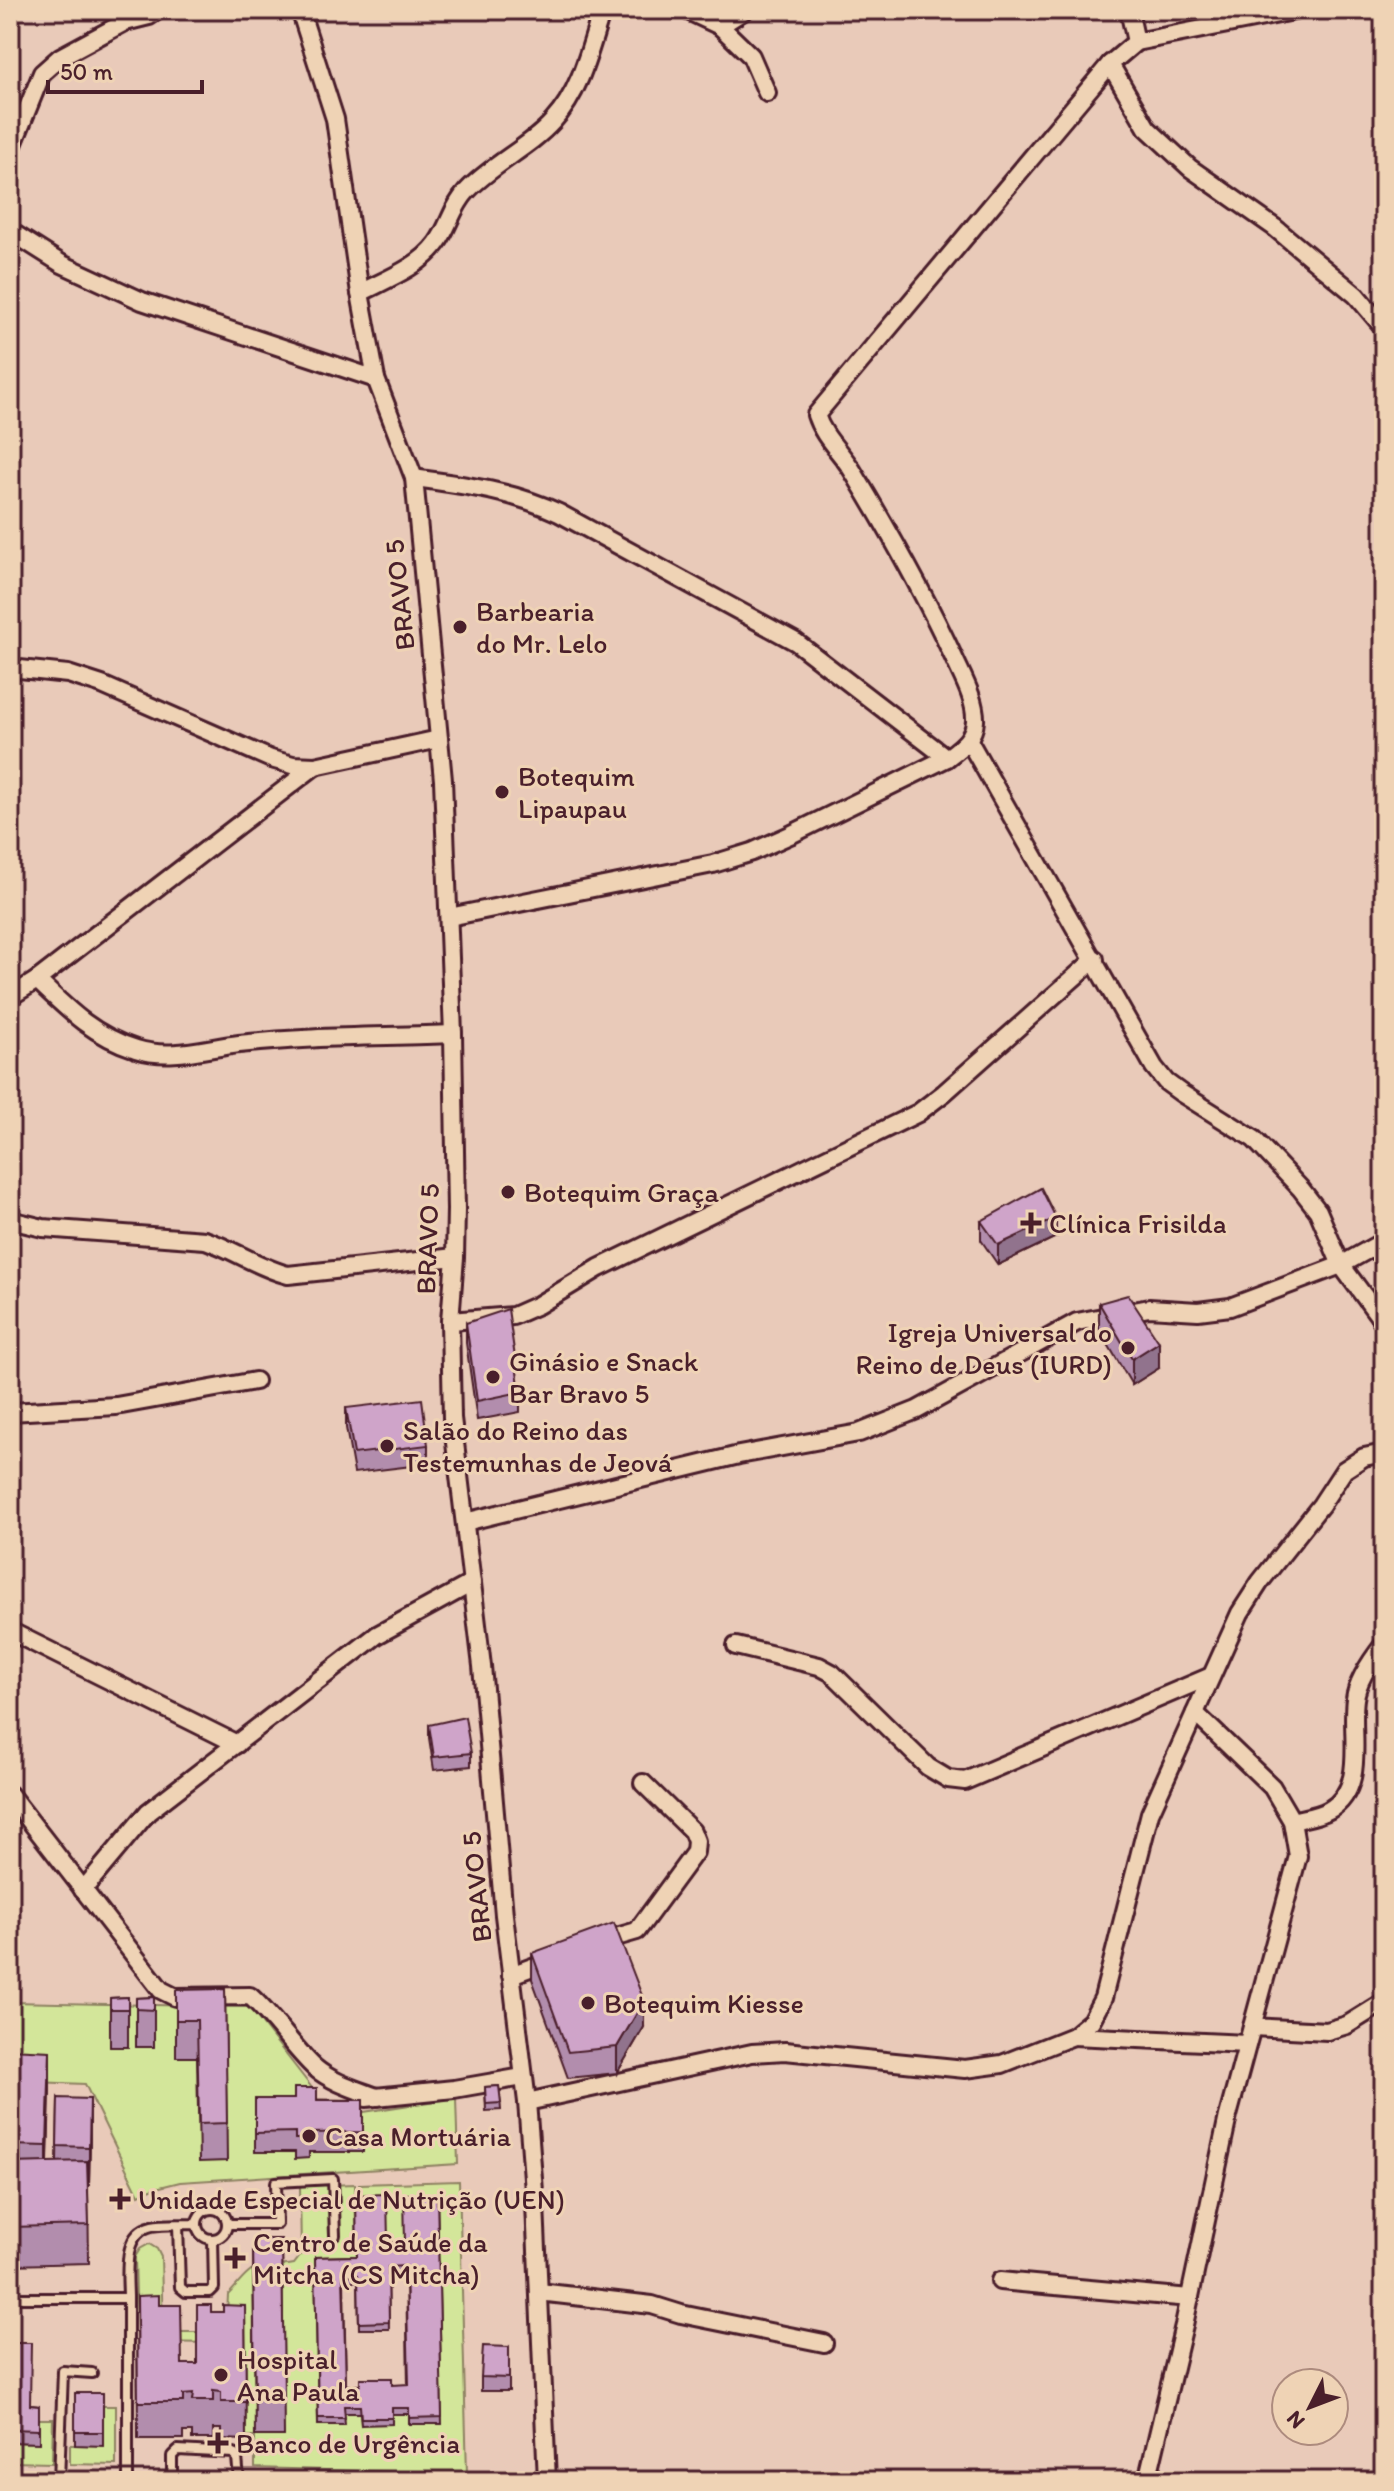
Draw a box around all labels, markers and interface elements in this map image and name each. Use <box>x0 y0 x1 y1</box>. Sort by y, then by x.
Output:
scale bar <box>48 44 202 94</box>
text: 50 m <box>60 57 113 86</box>
street label: BRAVO 5 <box>376 538 422 652</box>
place label: Barbearia do Mr. Lelo <box>476 594 608 660</box>
marker: Barbearia do Mr. Lelo <box>451 618 469 636</box>
place label: Botequim Lipaupau <box>518 759 635 825</box>
marker: Botequim Lipaupau <box>493 783 511 801</box>
place label: Botequim Graça <box>524 1175 719 1209</box>
street label: BRAVO 5 <box>408 1183 446 1295</box>
marker: Botequim Graça <box>499 1183 517 1201</box>
place label: Clínica Frisilda <box>1049 1206 1227 1240</box>
marker: Clínica Frisilda <box>1020 1212 1042 1234</box>
place label: Igreja Universal do Reino de Deus (IURD) <box>856 1315 1112 1381</box>
marker: Igreja Universal do Reino de Deus (IURD) <box>1119 1339 1137 1357</box>
place label: Ginásio e Snack Bar Bravo 5 <box>509 1344 699 1410</box>
marker: Ginásio e Snack Bar Bravo 5 <box>484 1368 502 1386</box>
place label: Salão do Reino das Testemunhas de Jeová <box>403 1413 673 1479</box>
marker: Salão do Reino das Testemunhas de Jeová <box>378 1437 396 1455</box>
street label: BRAVO 5 <box>453 1830 499 1944</box>
place label: Botequim Kiesse <box>604 1986 804 2020</box>
marker: Botequim Kiesse <box>579 1994 597 2012</box>
place label: Casa Mortuária <box>325 2119 511 2153</box>
marker: Casa Mortuária <box>300 2127 318 2145</box>
place label: Unidade Especial de Nutrição (UEN) <box>138 2182 565 2216</box>
marker: Unidade Especial de Nutrição (UEN) <box>109 2188 131 2210</box>
place label: Centro de Saúde da Mitcha (CS Mitcha) <box>253 2225 488 2291</box>
marker: Centro de Saúde da Mitcha (CS Mitcha) <box>224 2247 246 2269</box>
place label: Hospital Ana Paula <box>237 2342 360 2408</box>
marker: Hospital Ana Paula <box>212 2366 230 2384</box>
north arrow <box>1270 2367 1350 2447</box>
text: N <box>1281 2405 1311 2435</box>
place label: Banco de Urgência <box>236 2426 460 2460</box>
marker: Banco de Urgência <box>207 2432 229 2454</box>

